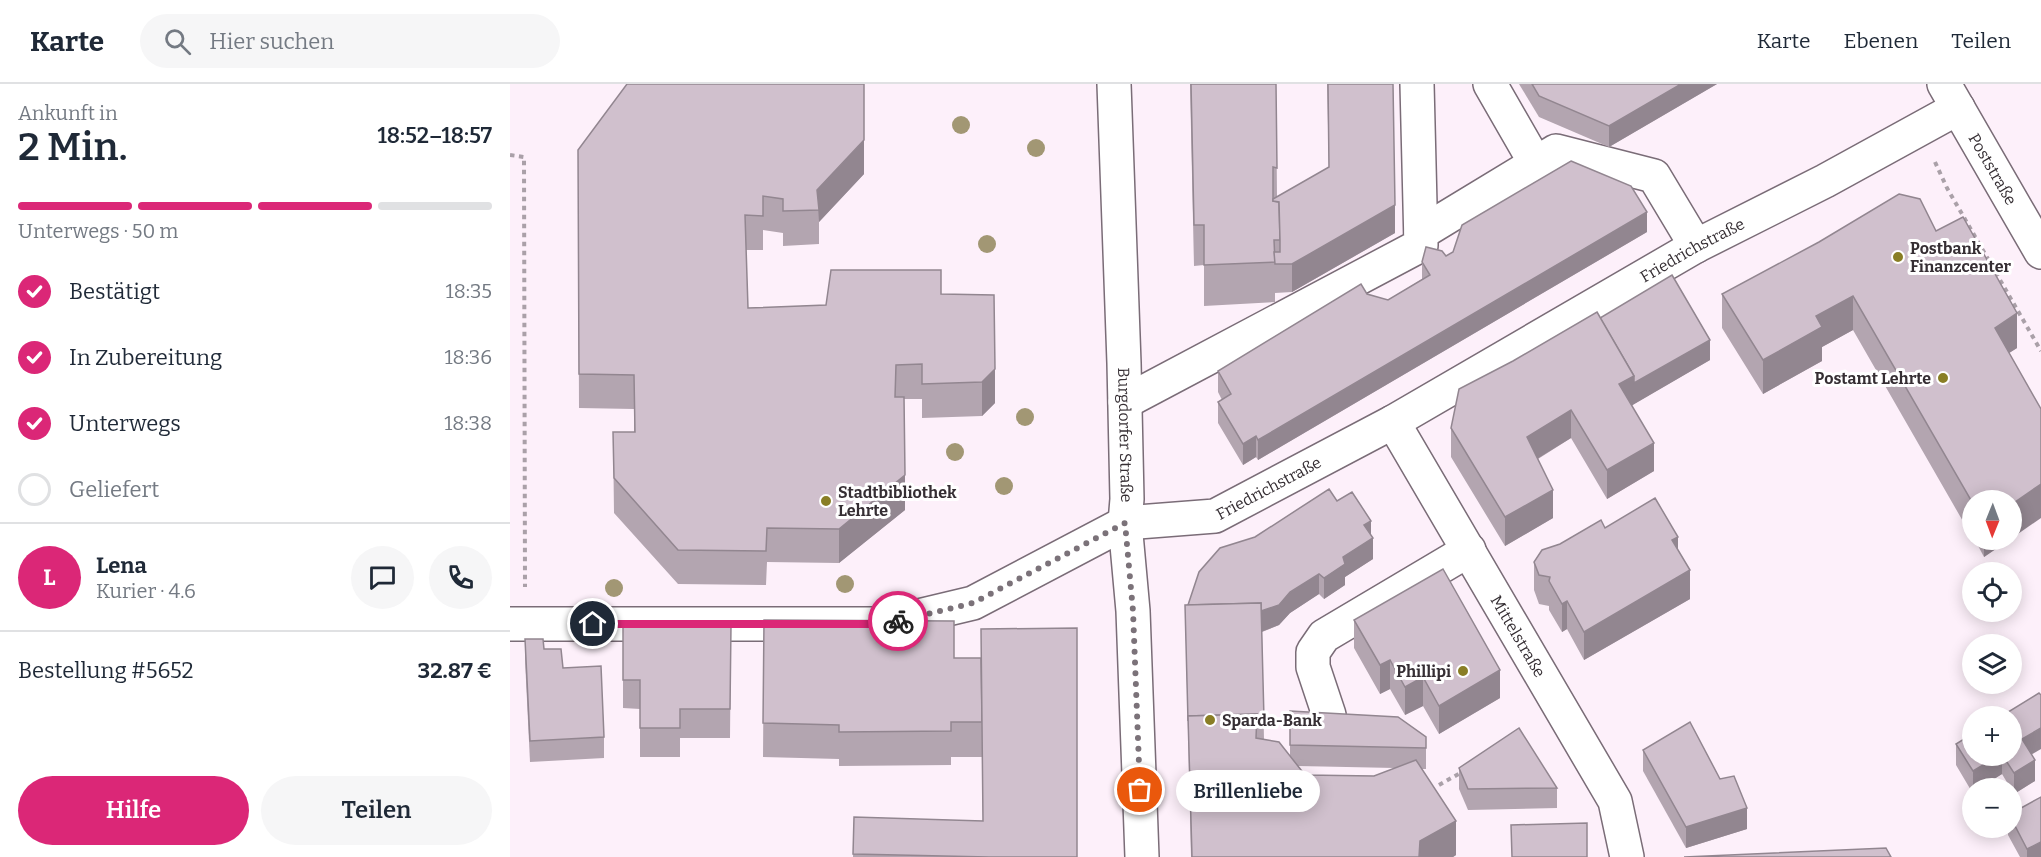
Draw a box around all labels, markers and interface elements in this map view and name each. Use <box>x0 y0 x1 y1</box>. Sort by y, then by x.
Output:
search box <box>140 14 560 68</box>
text: Karte <box>30 25 104 58</box>
icon: search <box>161 25 194 58</box>
text: Hier suchen <box>209 28 334 55</box>
text: Karte <box>1757 28 1810 54</box>
text: Ebenen <box>1843 28 1918 54</box>
text: Teilen <box>1951 28 2011 54</box>
text: Ankunft in <box>18 101 118 125</box>
text: 18:52–18:57 <box>378 122 492 149</box>
text: 2 Min. <box>18 124 128 170</box>
street label: Poststraße <box>1965 130 2021 208</box>
street label: Friedrichstraße <box>1637 214 1747 286</box>
text: Unterwegs · 50 m <box>18 219 178 243</box>
place label: Postbank Finanzcenter <box>1910 239 2011 276</box>
marker: Postbank Finanzcenter <box>1891 250 1905 264</box>
icon: check <box>18 275 51 308</box>
text: Bestätigt <box>69 278 160 305</box>
text: 18:35 <box>446 279 492 303</box>
icon: check <box>18 341 51 374</box>
text: In Zubereitung <box>69 344 222 371</box>
text: 18:36 <box>445 345 492 369</box>
street label: Burgdorfer Straße <box>1115 367 1137 503</box>
place label: Postamt Lehrte <box>1815 369 1931 388</box>
marker: Postamt Lehrte <box>1936 371 1950 385</box>
icon: check <box>18 407 51 440</box>
text: Unterwegs <box>69 410 181 437</box>
text: 18:38 <box>444 411 492 435</box>
street label: Friedrichstraße <box>1213 452 1324 523</box>
text: Geliefert <box>69 476 159 503</box>
place label: Stadtbibliothek Lehrte <box>838 483 957 520</box>
north arrow <box>1962 490 2022 550</box>
map controls <box>1962 490 2022 838</box>
marker: Stadtbibliothek Lehrte <box>819 494 833 508</box>
button: chat <box>351 546 414 609</box>
button: phone <box>429 546 492 609</box>
text: Lena <box>96 552 147 579</box>
button: locate <box>1962 562 2022 622</box>
text: L <box>43 564 56 591</box>
text: Kurier · 4.6 <box>96 579 196 603</box>
courier <box>868 591 928 651</box>
street label: Mittelstraße <box>1487 592 1550 680</box>
pin <box>567 598 618 649</box>
icon: bike <box>882 605 915 638</box>
icon: home <box>576 607 609 640</box>
button: layers <box>1962 634 2022 694</box>
text: Bestellung #5652 <box>18 657 193 684</box>
text: 32.87 € <box>417 657 492 684</box>
place label: Phillipi <box>1396 662 1451 681</box>
marker: Phillipi <box>1456 664 1470 678</box>
button: + <box>1962 706 2022 766</box>
place label: Sparda-Bank <box>1222 711 1322 730</box>
marker: Sparda-Bank <box>1203 713 1217 727</box>
pin <box>1114 764 1165 815</box>
callout: Brillenliebe <box>1176 769 1320 811</box>
icon: bag <box>1123 773 1156 806</box>
button: Hilfe <box>18 776 249 845</box>
button: Teilen <box>261 776 492 845</box>
button: − <box>1962 778 2022 838</box>
text: Brillenliebe <box>1193 779 1303 803</box>

